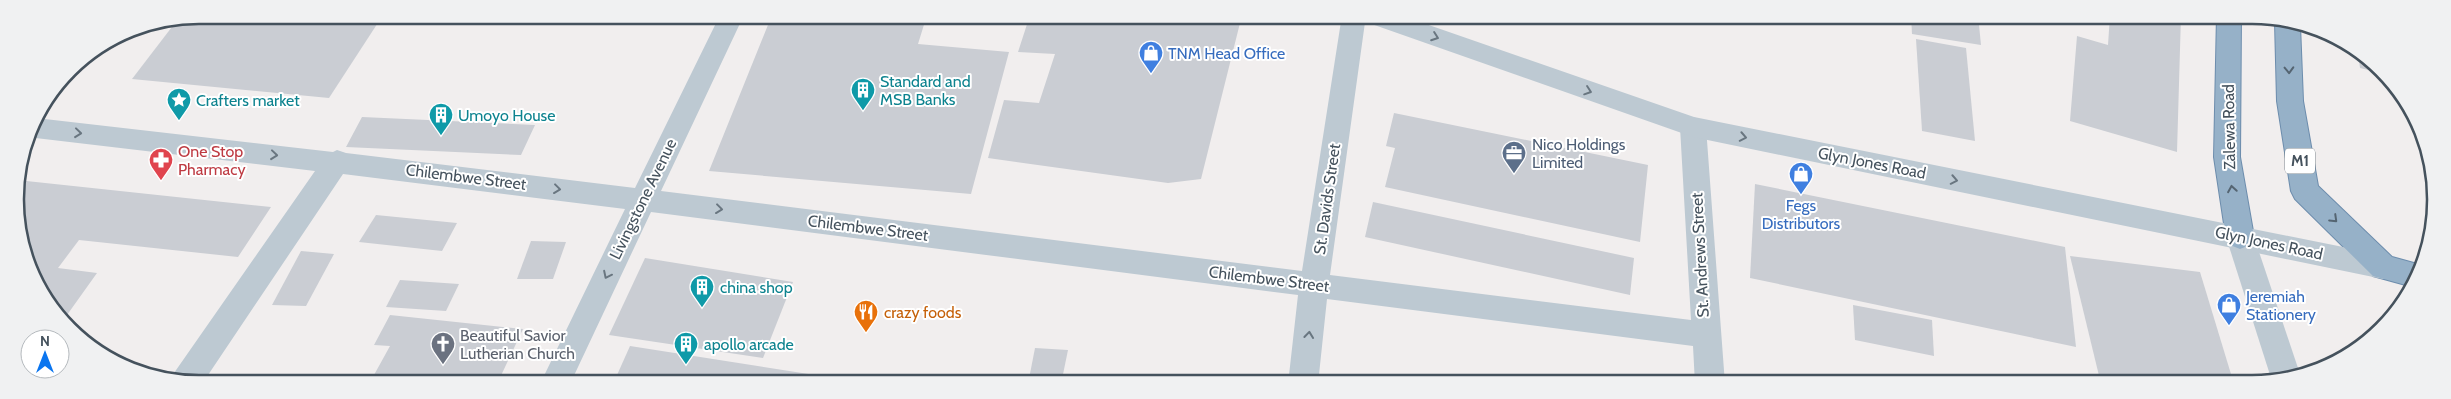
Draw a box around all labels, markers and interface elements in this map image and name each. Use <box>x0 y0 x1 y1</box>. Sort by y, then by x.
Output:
one-way arrow <box>1430 31 1438 41</box>
shop icon: TNM Head Office <box>1138 40 1164 74</box>
place label: TNM Head Office <box>1168 44 1285 63</box>
one-way arrow <box>2283 67 2294 75</box>
place label: Standard and MSB Banks <box>880 72 971 109</box>
building icon: Standard and MSB Banks <box>850 77 876 111</box>
street label: Zalewa Road <box>2219 84 2239 170</box>
one-way arrow <box>1583 85 1592 95</box>
place icon: Crafters market <box>166 87 192 121</box>
place label: Crafters market <box>196 91 300 110</box>
building icon: Umoyo House <box>428 102 454 136</box>
place label: Umoyo House <box>458 106 555 125</box>
one-way arrow <box>74 127 82 138</box>
one-way arrow <box>1739 132 1748 142</box>
place label: Nico Holdings Limited <box>1532 135 1626 172</box>
street label: Livingstone Avenue <box>606 136 680 262</box>
office icon: Nico Holdings Limited <box>1501 140 1527 174</box>
place label: One Stop Pharmacy <box>178 142 246 179</box>
street label: St. Davids Street <box>1310 142 1344 256</box>
street label: Glyn Jones Road <box>1816 143 1928 183</box>
pharmacy icon: One Stop Pharmacy <box>148 147 174 181</box>
road number: M1 <box>2285 148 2315 174</box>
one-way arrow <box>271 149 279 160</box>
street label: Chilembwe Street <box>405 160 528 194</box>
shop icon: Fegs Distributors <box>1788 161 1814 195</box>
one-way arrow <box>1950 174 1959 184</box>
one-way arrow <box>553 183 562 193</box>
one-way arrow <box>2227 185 2238 193</box>
street label: St. Andrews Street <box>1687 191 1713 318</box>
place label: Fegs Distributors <box>1762 196 1841 233</box>
one-way arrow <box>715 203 723 214</box>
street label: Chilembwe Street <box>807 211 930 245</box>
one-way arrow <box>2328 213 2337 222</box>
street label: Glyn Jones Road <box>2213 222 2325 264</box>
street label: Chilembwe Street <box>1208 262 1331 296</box>
one-way arrow <box>603 270 614 279</box>
building icon: china shop <box>689 274 715 308</box>
place label: china shop <box>720 278 793 297</box>
place label: Jeremiah Stationery <box>2245 287 2316 324</box>
shop icon: Jeremiah Stationery <box>2216 292 2242 326</box>
restaurant icon: crazy foods <box>853 299 879 333</box>
place label: crazy foods <box>884 303 962 322</box>
place label: Beautiful Savior Lutherian Church <box>460 326 575 363</box>
north arrow <box>20 329 70 379</box>
church icon: Beautiful Savior Lutherian Church <box>430 331 456 365</box>
building icon: apollo arcade <box>673 331 699 365</box>
one-way arrow <box>1303 331 1314 339</box>
text: N <box>40 332 50 350</box>
place label: apollo arcade <box>704 335 794 354</box>

